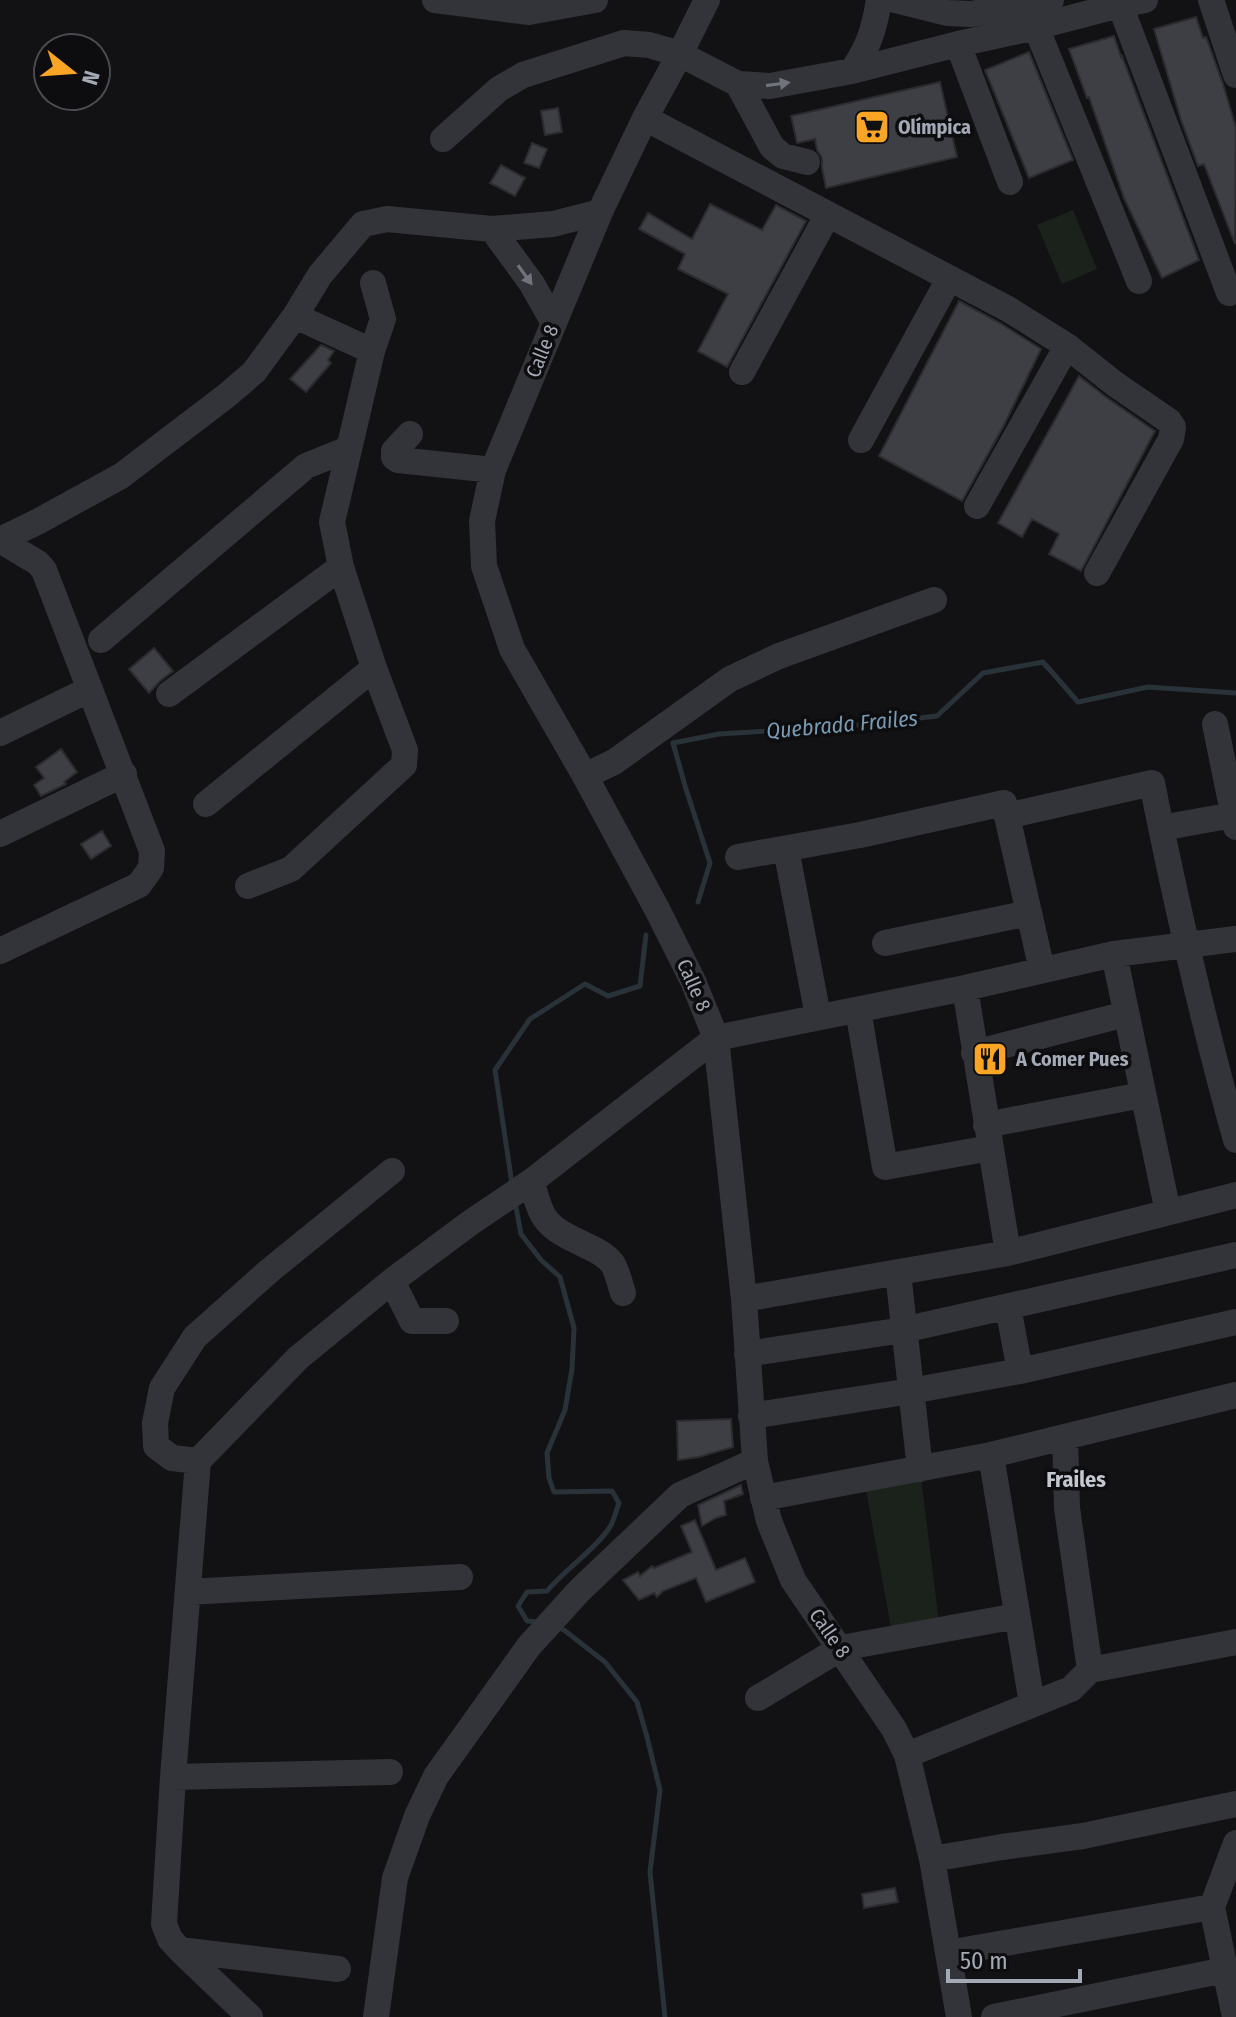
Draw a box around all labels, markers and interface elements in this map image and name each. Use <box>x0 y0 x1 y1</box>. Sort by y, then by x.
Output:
north arrow <box>32 32 112 112</box>
text: N <box>76 67 105 88</box>
one-way arrow <box>766 77 791 90</box>
supermarket icon: Olímpica <box>853 108 891 146</box>
place label: Olímpica <box>898 115 971 139</box>
one-way arrow <box>517 264 532 285</box>
street label: Calle 8 <box>521 321 563 381</box>
water label: Quebrada Frailes <box>765 704 919 745</box>
street label: Calle 8 <box>672 955 716 1015</box>
restaurant icon: A Comer Pues <box>971 1040 1009 1078</box>
place label: A Comer Pues <box>1015 1047 1129 1071</box>
district label: Frailes <box>1046 1466 1106 1493</box>
street label: Calle 8 <box>805 1604 855 1662</box>
scale bar <box>948 1933 1080 1983</box>
text: 50 m <box>960 1947 1008 1975</box>

